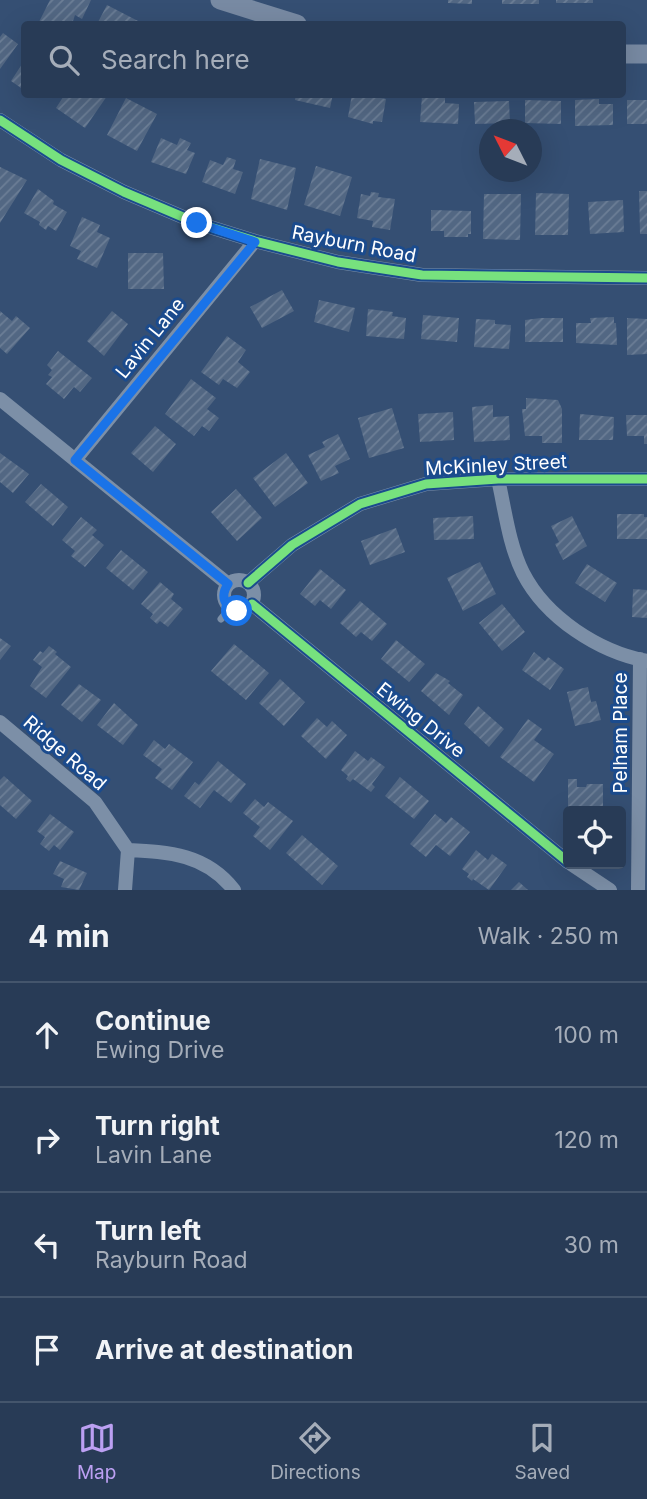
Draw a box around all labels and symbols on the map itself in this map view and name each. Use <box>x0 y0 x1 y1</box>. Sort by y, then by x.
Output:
north arrow <box>479 119 542 182</box>
route end <box>181 207 212 238</box>
street label: Rayburn Road <box>290 221 418 267</box>
street label: Lavin Lane <box>111 293 189 383</box>
street label: McKinley Street <box>425 450 567 480</box>
route start <box>221 595 252 626</box>
street label: Pelham Place <box>609 673 632 793</box>
street label: Ewing Drive <box>372 677 470 763</box>
street label: Ridge Road <box>19 711 111 795</box>

